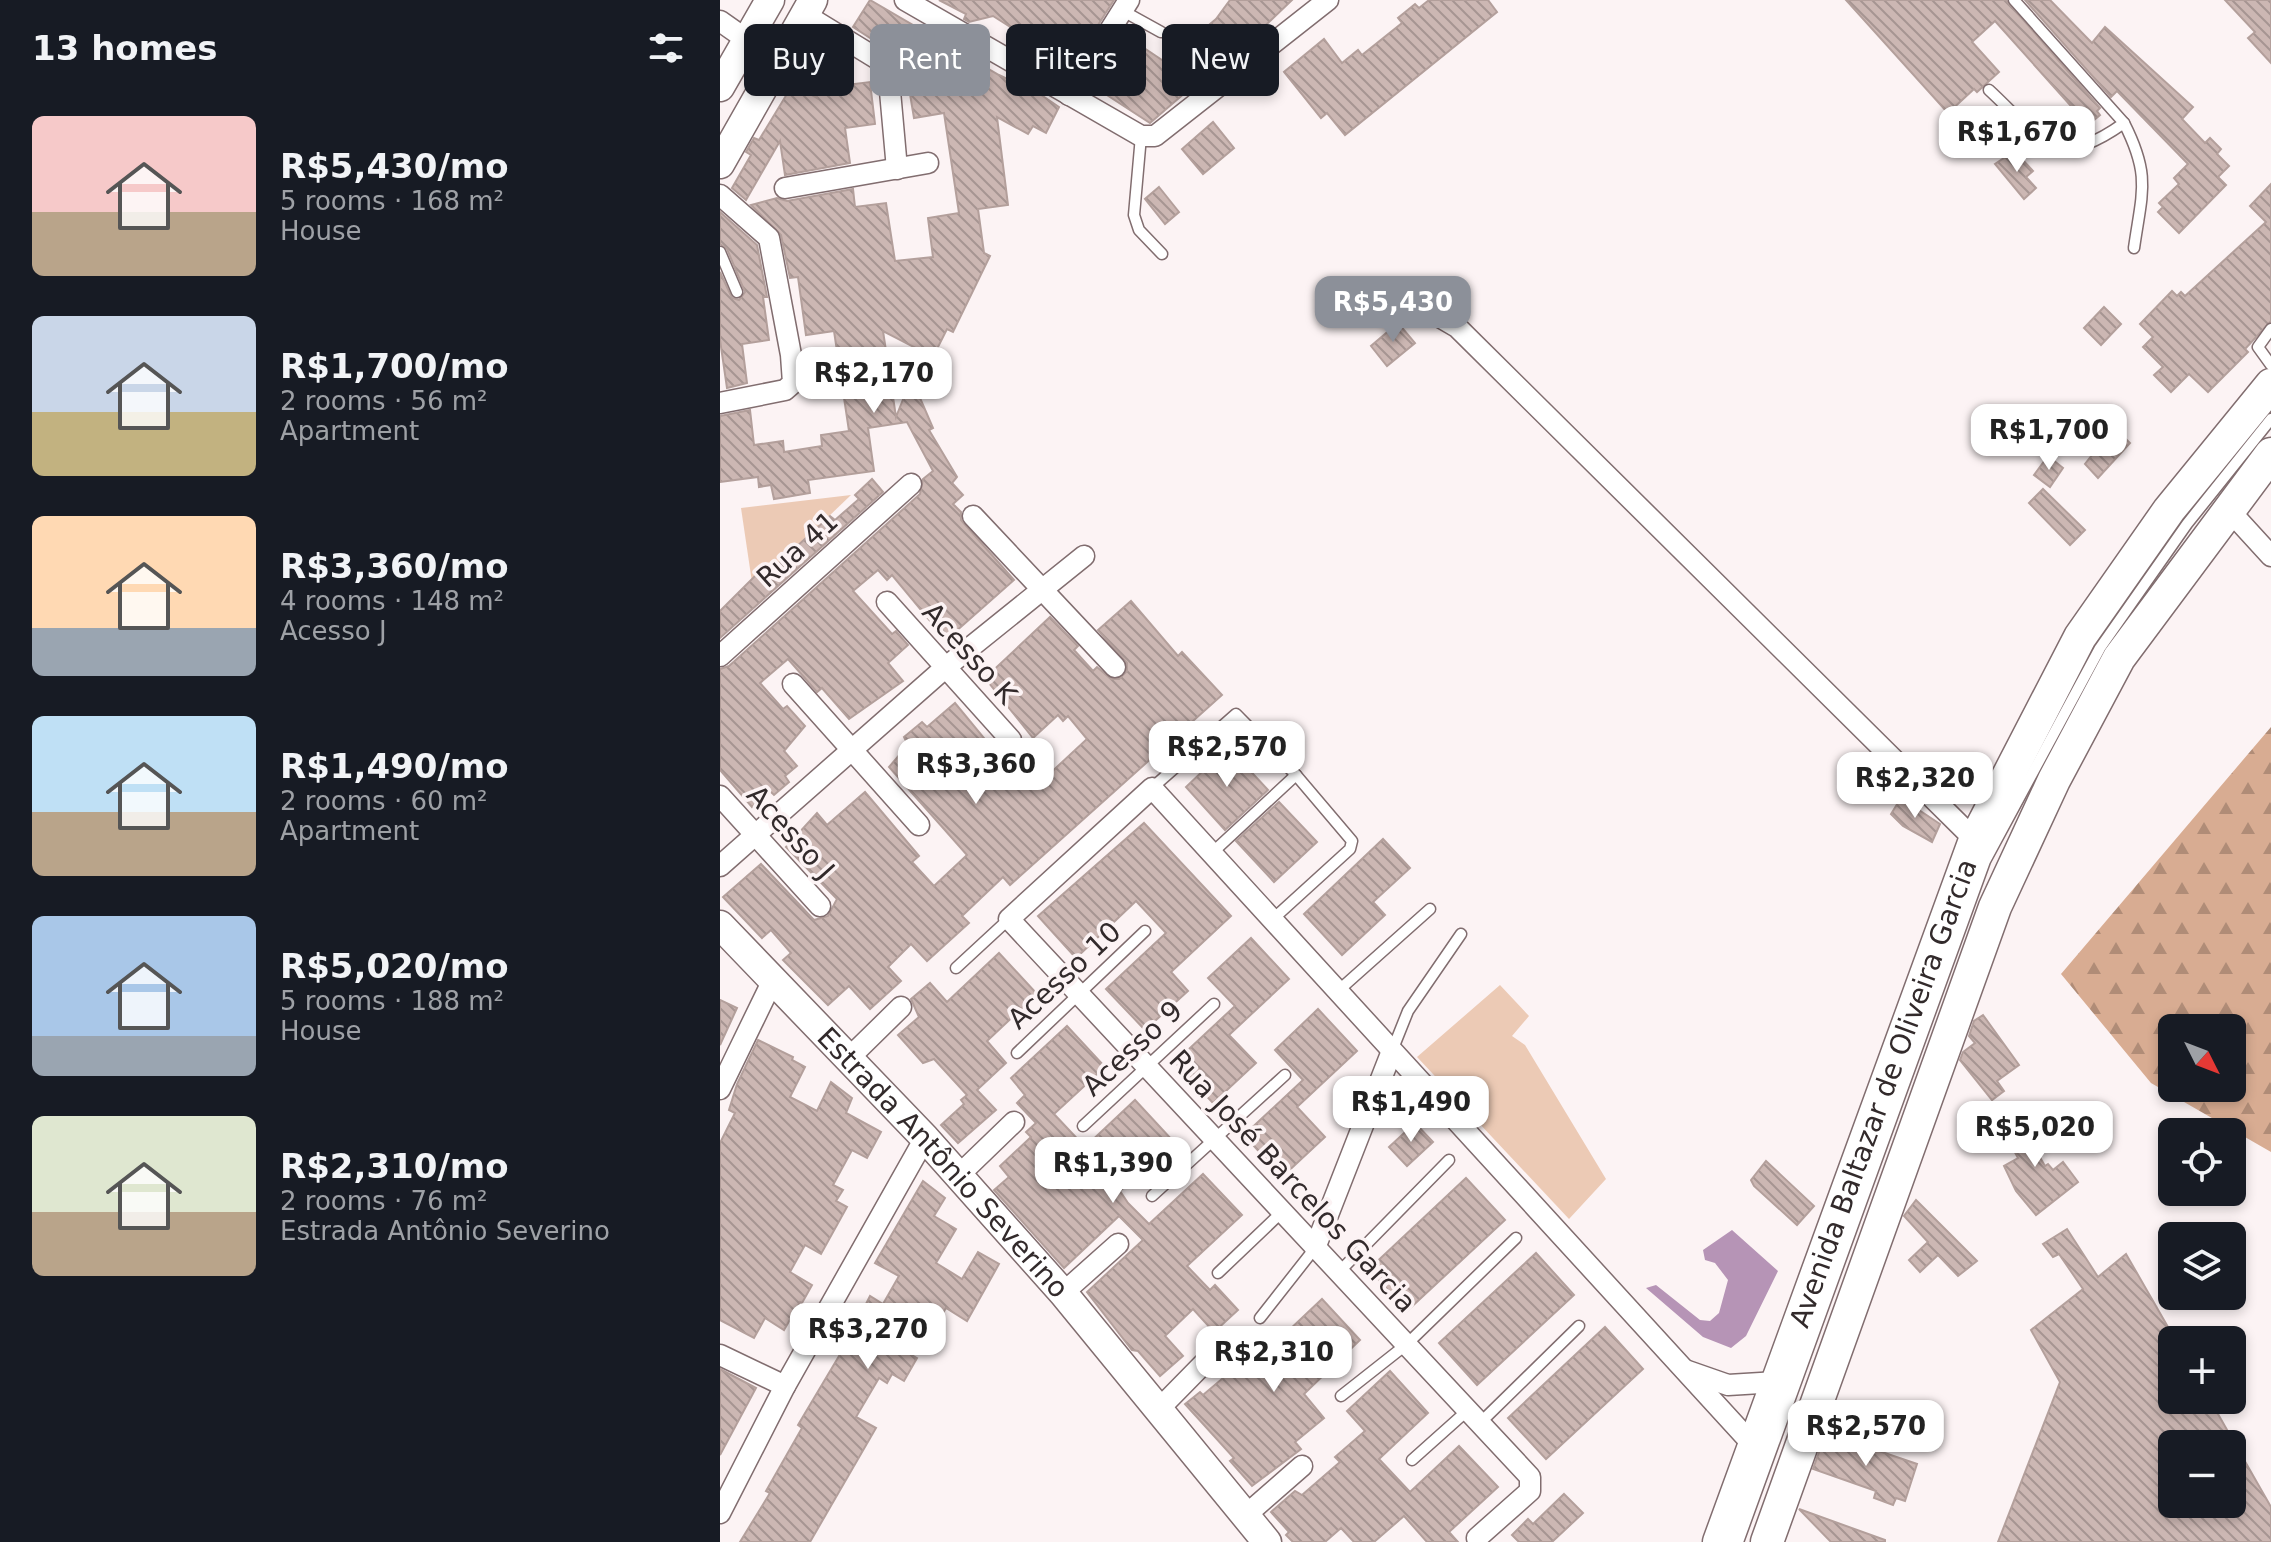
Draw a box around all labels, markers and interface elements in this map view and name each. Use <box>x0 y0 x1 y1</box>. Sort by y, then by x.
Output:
chip: Buy <box>744 24 854 96</box>
chip: Rent <box>870 24 990 96</box>
chip: Filters <box>1006 24 1146 96</box>
chip: New <box>1162 24 1279 96</box>
icon: filters <box>644 26 688 70</box>
text: 13 homes <box>32 28 217 68</box>
pin: R$1,670 <box>1943 106 2091 174</box>
text: R$1,670 <box>1957 117 2077 147</box>
text: R$5,430/mo <box>280 146 509 186</box>
icon: home <box>96 148 192 244</box>
text: 5 rooms · 168 m² <box>280 186 504 216</box>
text: House <box>280 216 361 246</box>
pin: R$5,430 <box>1319 276 1467 344</box>
text: R$5,430 <box>1333 287 1453 317</box>
text: R$1,700/mo <box>280 346 509 386</box>
pin: R$2,170 <box>800 347 948 415</box>
icon: home <box>96 348 192 444</box>
text: R$2,170 <box>814 358 934 388</box>
text: 2 rooms · 56 m² <box>280 386 488 416</box>
pin: R$1,700 <box>1975 404 2123 472</box>
text: R$1,700 <box>1989 415 2109 445</box>
text: Apartment <box>280 416 419 446</box>
street label: Rua 41 <box>750 504 845 594</box>
text: R$3,360/mo <box>280 546 509 586</box>
icon: home <box>96 548 192 644</box>
text: 4 rooms · 148 m² <box>280 586 504 616</box>
street label: Acesso K <box>916 596 1024 711</box>
text: Acesso J <box>280 616 387 646</box>
pin: R$2,570 <box>1153 721 1301 789</box>
text: R$2,570 <box>1167 732 1287 762</box>
pin: R$3,360 <box>902 738 1050 806</box>
text: R$1,490/mo <box>280 746 509 786</box>
icon: home <box>96 748 192 844</box>
text: R$3,360 <box>916 749 1036 779</box>
pin: R$2,320 <box>1841 752 1989 820</box>
text: R$2,320 <box>1855 763 1975 793</box>
street label: Acesso J <box>740 779 841 886</box>
text: 2 rooms · 60 m² <box>280 786 488 816</box>
text: Apartment <box>280 816 419 846</box>
street label: Avenida Baltazar de Oliveira Garcia <box>1783 854 1984 1332</box>
street label: Acesso 10 <box>1001 915 1128 1036</box>
text: R$5,020/mo <box>280 946 509 986</box>
icon: home <box>96 948 192 1044</box>
text: 5 rooms · 188 m² <box>280 986 504 1016</box>
street label: Acesso 9 <box>1076 994 1189 1103</box>
north arrow <box>2158 1014 2246 1102</box>
map controls <box>2158 1014 2246 1518</box>
text: House <box>280 1016 361 1046</box>
street label: Estrada Antônio Severino <box>811 1021 1075 1305</box>
street label: Rua José Barcelos Garcia <box>1162 1043 1423 1319</box>
pin: R$1,490 <box>1337 1076 1485 1144</box>
text: R$1,490 <box>1351 1087 1471 1117</box>
pin: R$5,020 <box>1961 1101 2109 1169</box>
text: R$5,020 <box>1975 1112 2095 1142</box>
button: locate <box>2158 1118 2246 1206</box>
pin: R$1,390 <box>1039 1137 1187 1205</box>
text: R$2,310/mo <box>280 1146 509 1186</box>
icon: home <box>96 1148 192 1244</box>
text: R$1,390 <box>1053 1148 1173 1178</box>
text: 2 rooms · 76 m² <box>280 1186 488 1216</box>
text: Estrada Antônio Severino <box>280 1216 610 1246</box>
button: layers <box>2158 1222 2246 1310</box>
pin: R$3,270 <box>794 1303 942 1371</box>
text: R$3,270 <box>808 1314 928 1344</box>
pin: R$2,310 <box>1200 1326 1348 1394</box>
button: + <box>2158 1326 2246 1414</box>
text: R$2,310 <box>1214 1337 1334 1367</box>
pin: R$2,570 <box>1792 1400 1940 1468</box>
text: R$2,570 <box>1806 1411 1926 1441</box>
button: − <box>2158 1430 2246 1518</box>

